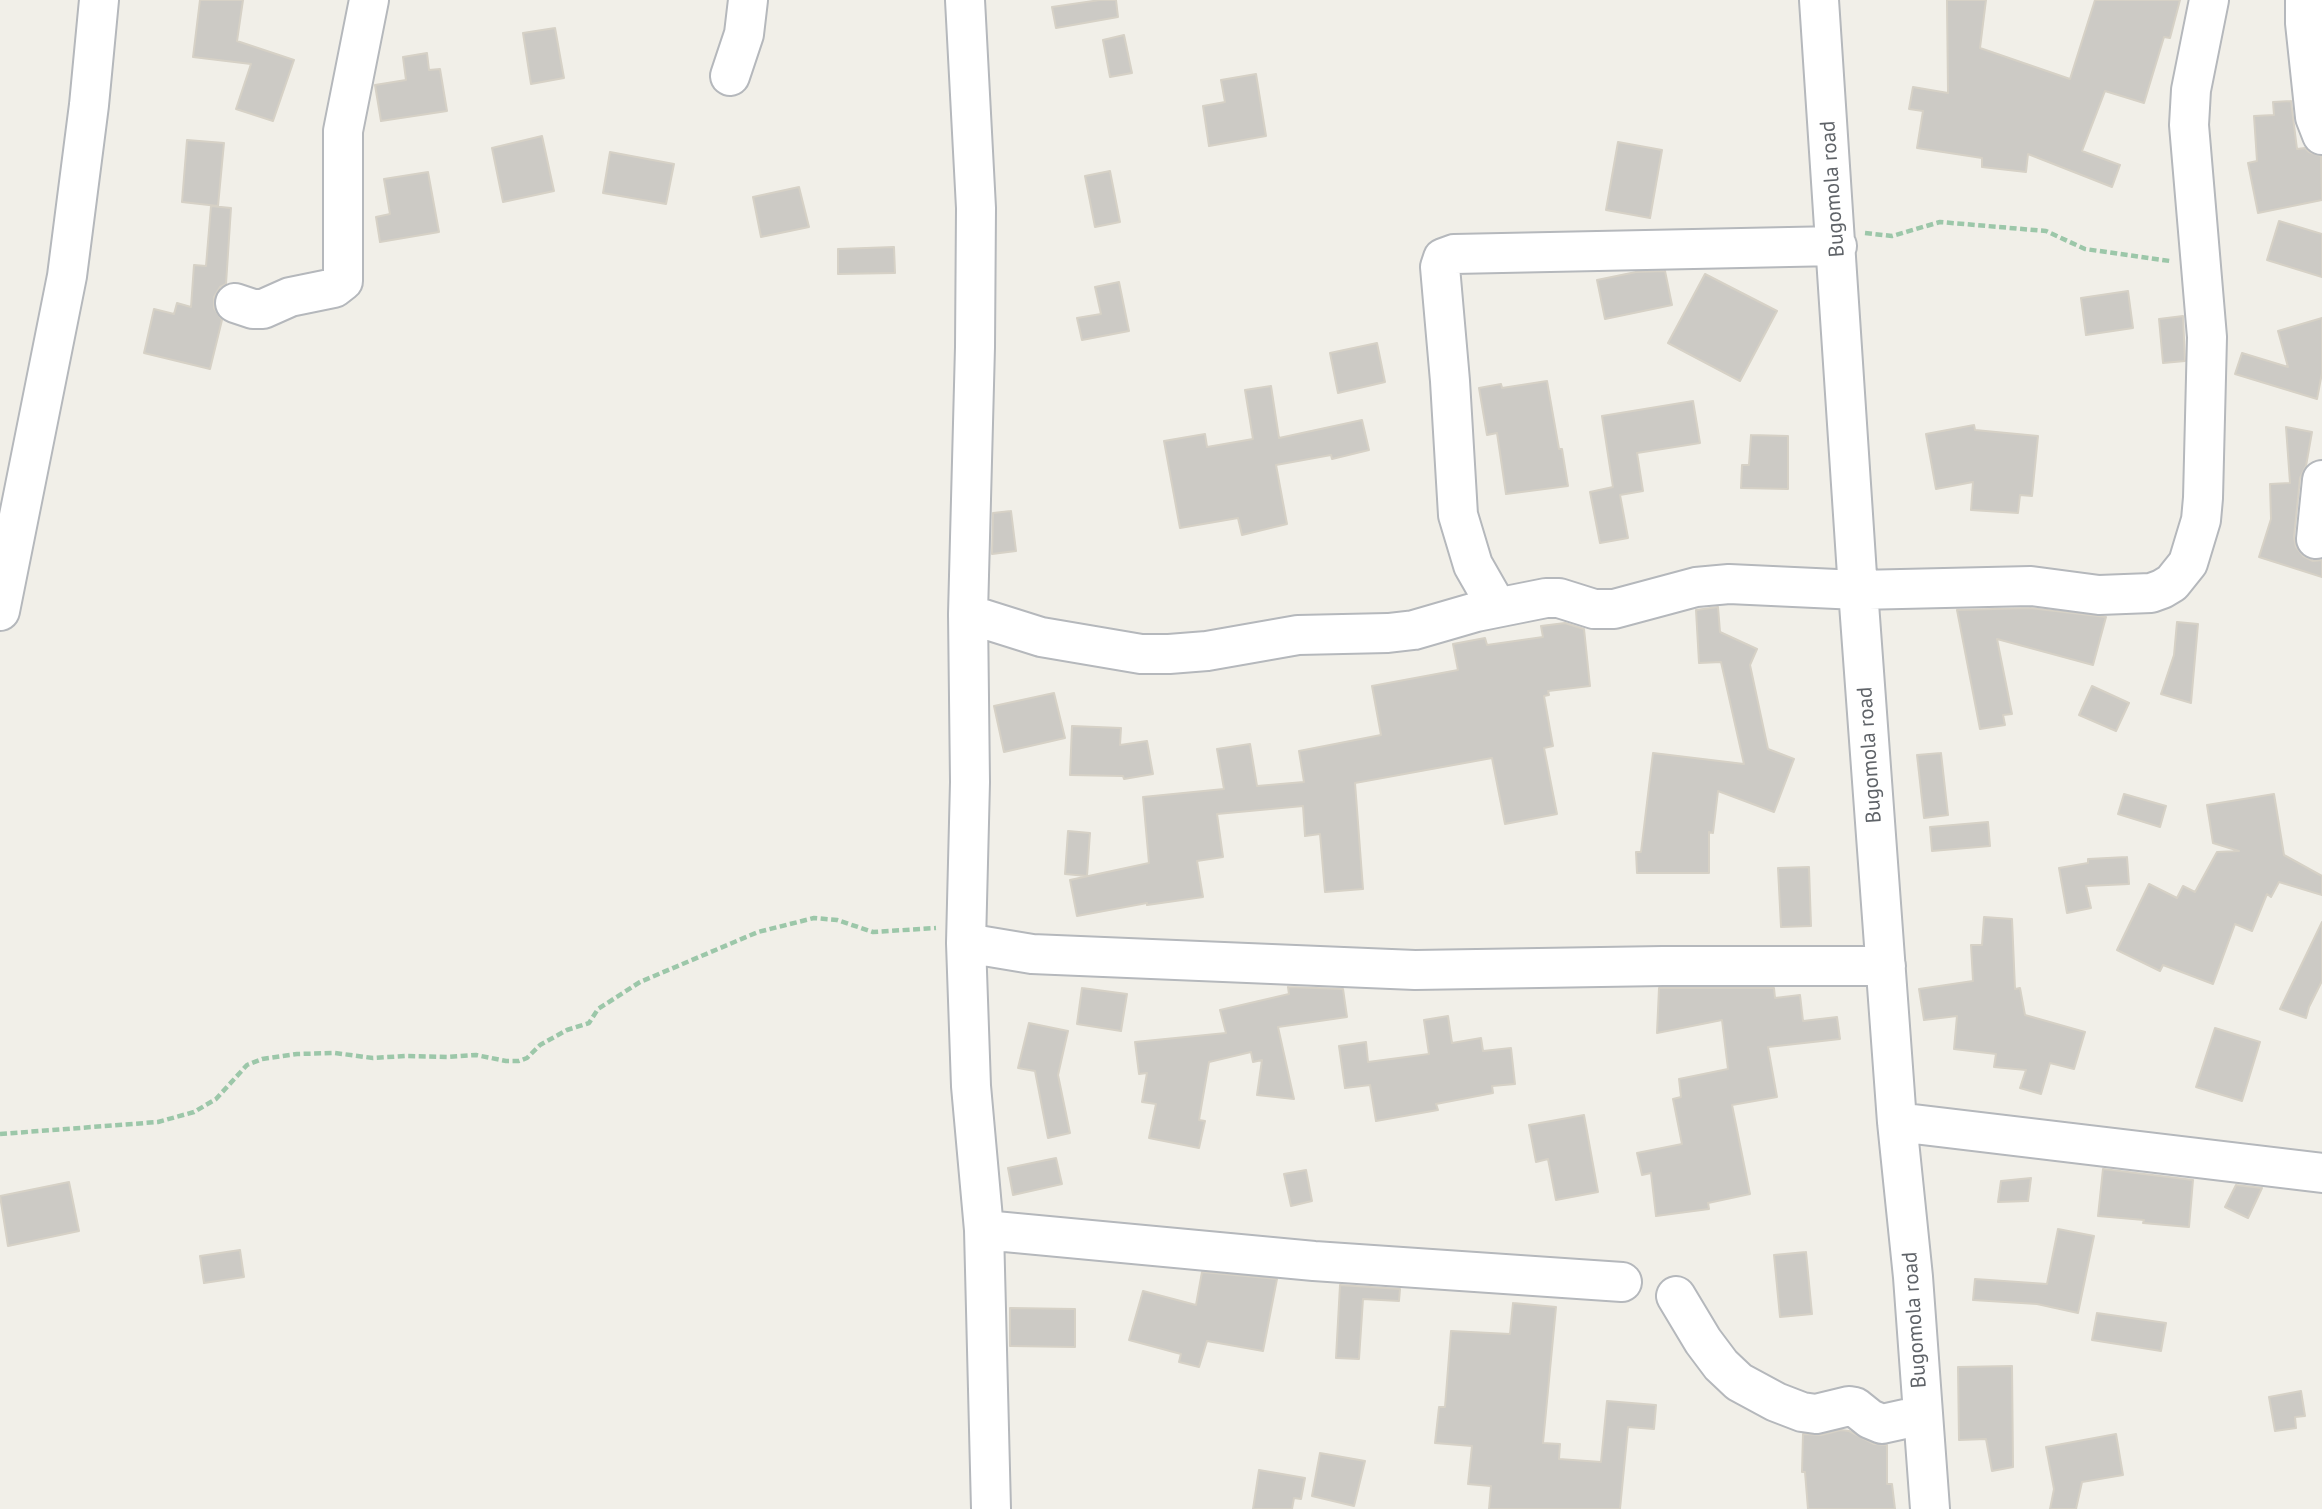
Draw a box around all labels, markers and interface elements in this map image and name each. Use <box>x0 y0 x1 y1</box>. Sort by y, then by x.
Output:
street label: Bugomola road <box>1816 120 1850 258</box>
street label: Bugomola road <box>1853 686 1887 824</box>
street label: Bugomola road <box>1898 1251 1932 1389</box>

